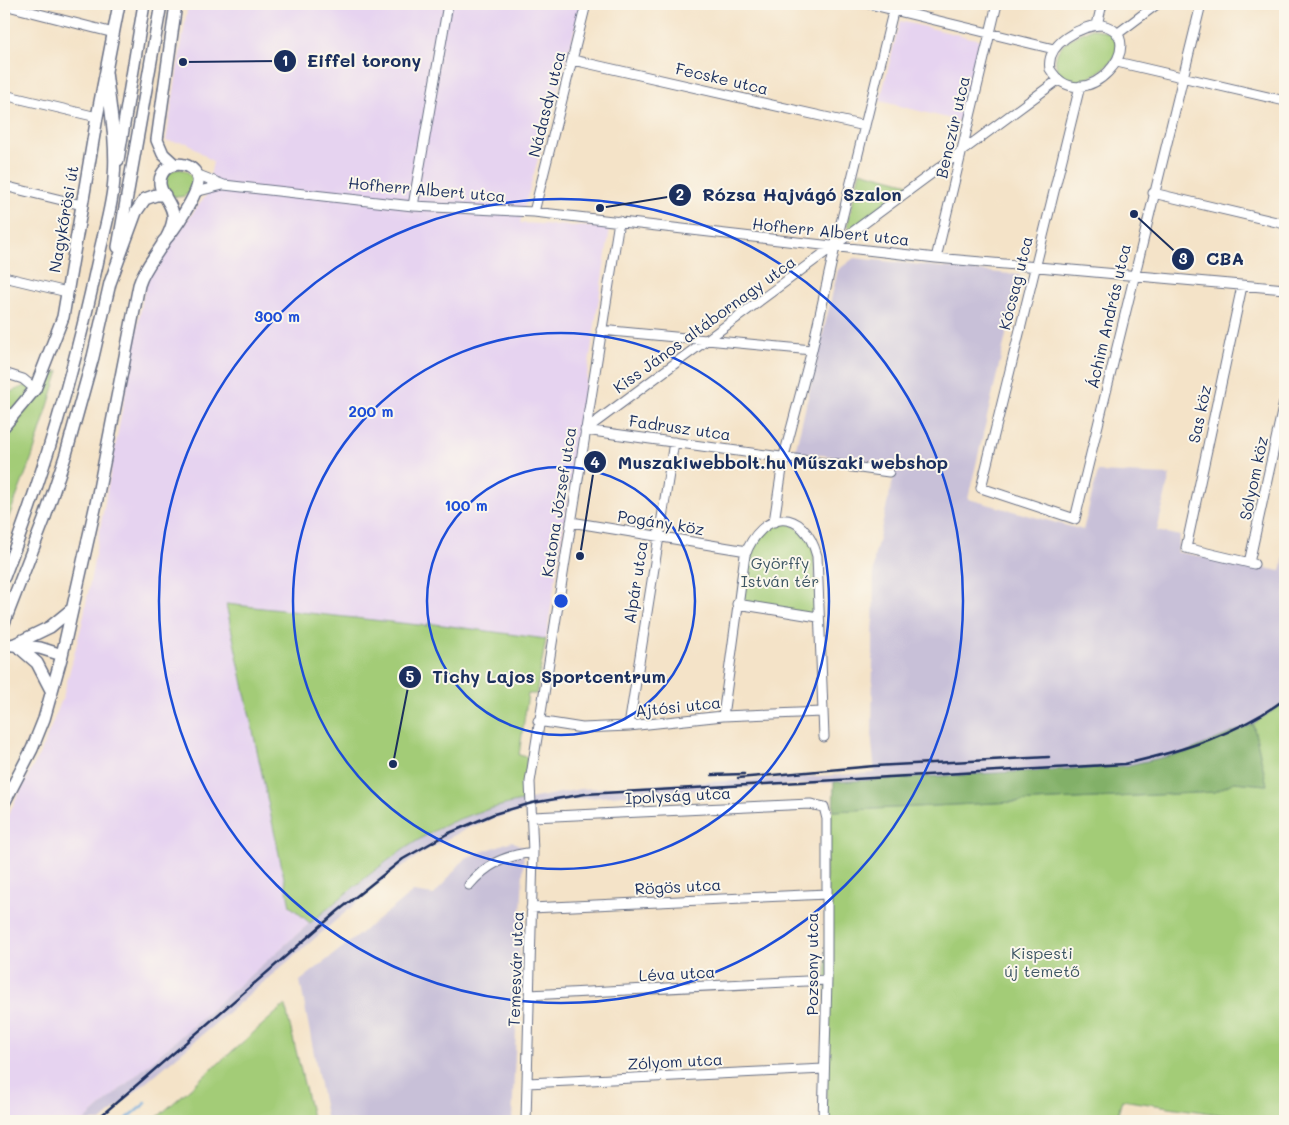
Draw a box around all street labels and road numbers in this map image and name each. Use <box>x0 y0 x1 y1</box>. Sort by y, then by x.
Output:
street label: Nádasdy utca <box>523 49 569 159</box>
street label: Fecske utca <box>673 57 771 99</box>
street label: Benczúr utca <box>930 74 974 180</box>
street label: Nagykőrösi út <box>43 164 83 274</box>
street label: Hofherr Albert utca <box>347 172 507 206</box>
street label: Hofherr Albert utca <box>751 212 911 250</box>
street label: Kócsag utca <box>993 234 1037 332</box>
street label: Áchim András utca <box>1081 242 1135 390</box>
street label: Kiss János altábornagy utca <box>609 251 799 397</box>
street label: Sas köz <box>1183 383 1215 445</box>
street label: Fadrusz utca <box>628 409 732 445</box>
street label: Katona József utca <box>536 426 580 578</box>
street label: Sólyom köz <box>1234 434 1272 522</box>
street label: Pogány köz <box>616 505 706 539</box>
street label: Alpár utca <box>618 539 652 625</box>
street label: Ajtósi utca <box>634 691 722 721</box>
street label: Ipolyság utca <box>624 782 732 808</box>
street label: Rögös utca <box>634 873 722 899</box>
street label: Temesvár utca <box>502 911 528 1027</box>
street label: Pozsony utca <box>801 913 822 1015</box>
street label: Léva utca <box>638 961 716 985</box>
street label: Zólyom utca <box>627 1048 723 1074</box>

